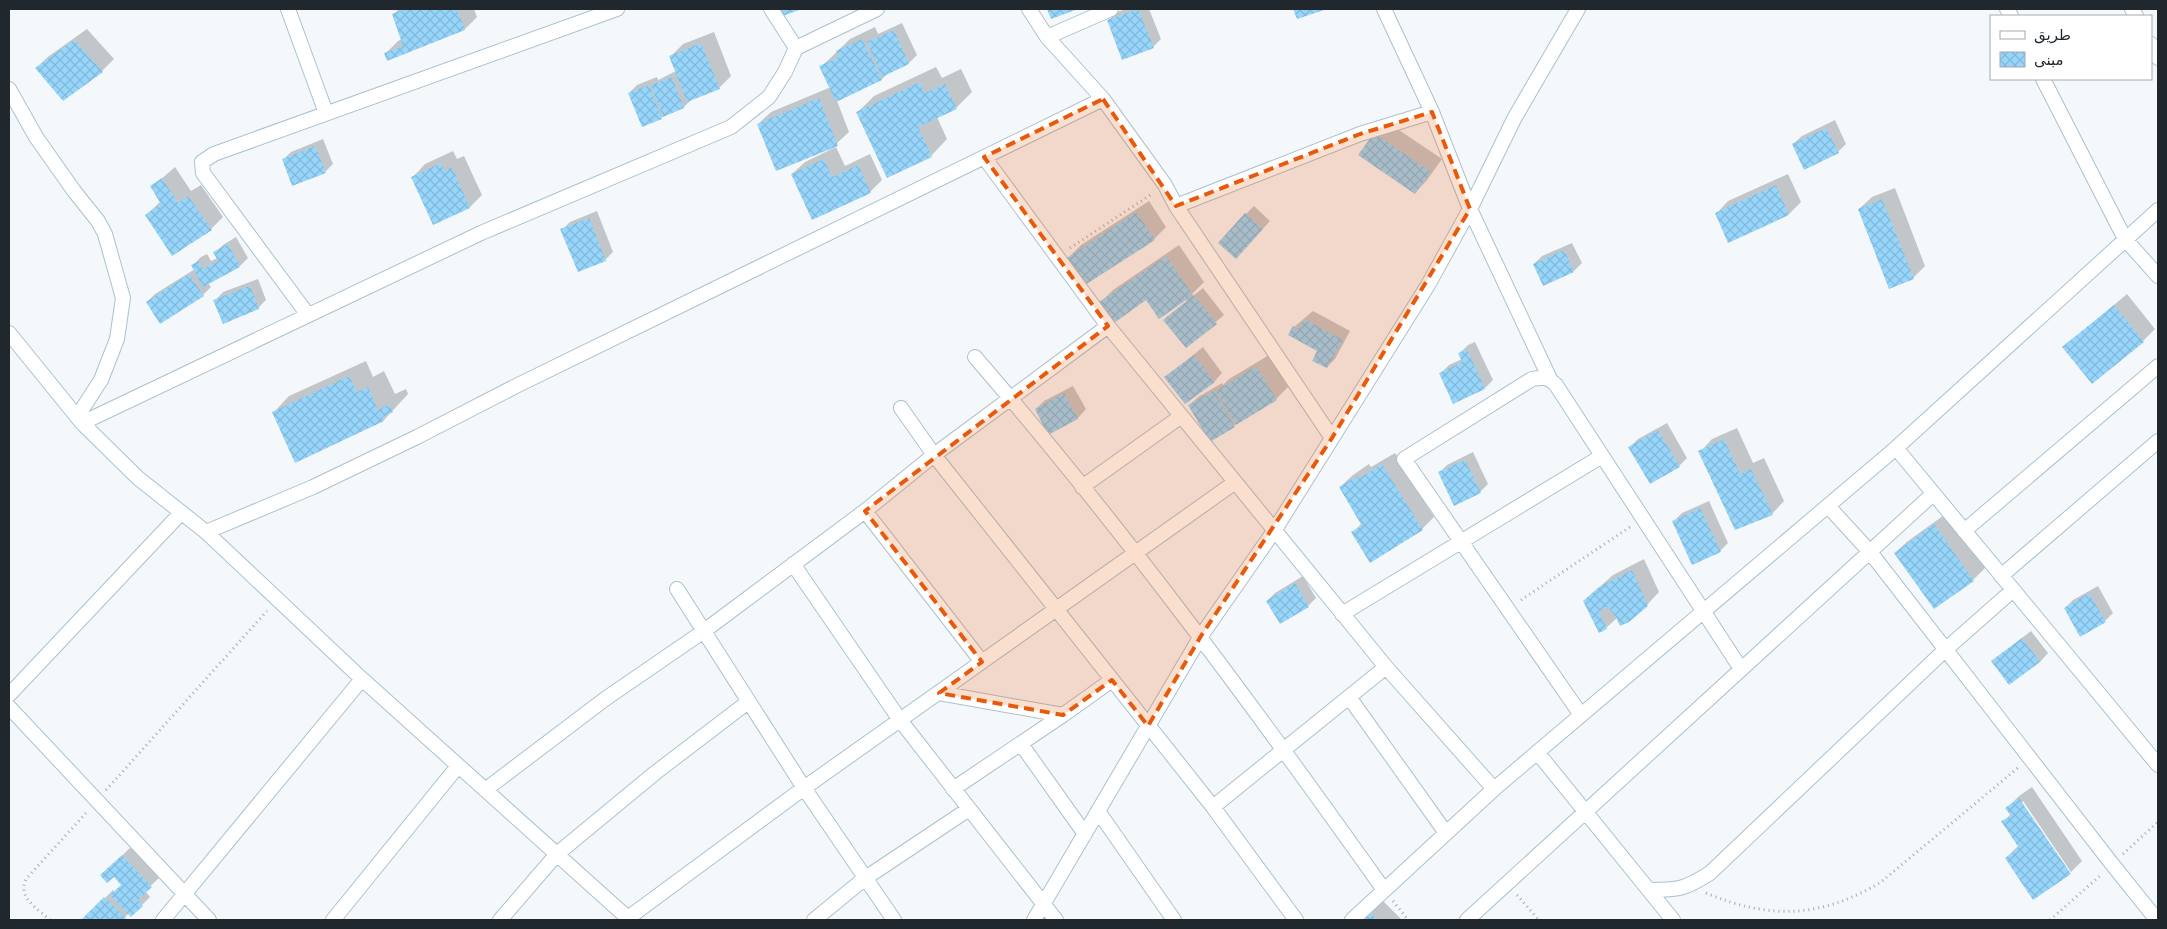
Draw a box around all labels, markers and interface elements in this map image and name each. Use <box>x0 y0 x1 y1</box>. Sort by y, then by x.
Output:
legend <box>1990 15 2152 80</box>
text: طريق <box>2034 26 2071 44</box>
text: مبنى <box>2034 51 2064 69</box>

